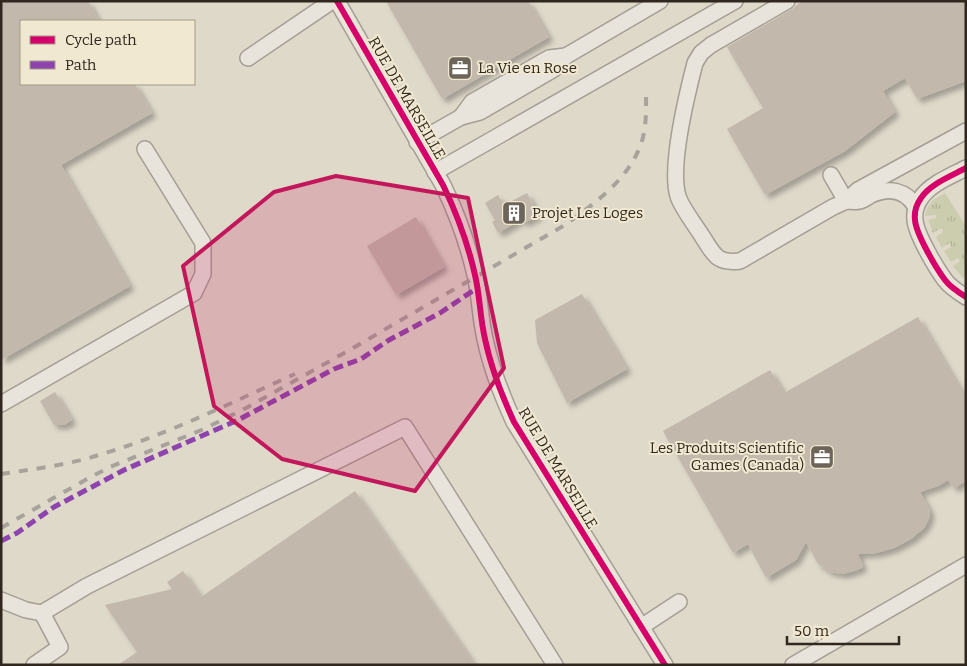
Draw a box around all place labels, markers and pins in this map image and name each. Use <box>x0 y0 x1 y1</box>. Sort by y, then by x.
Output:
office icon: La Vie en Rose <box>447 55 473 81</box>
place label: La Vie en Rose <box>478 59 577 77</box>
building icon: Projet Les Loges <box>501 200 527 226</box>
place label: Projet Les Loges <box>532 204 643 222</box>
place label: Les Produits Scientific Games (Canada) <box>650 439 804 474</box>
office icon: Les Produits Scientific Games (Canada) <box>809 444 835 470</box>

